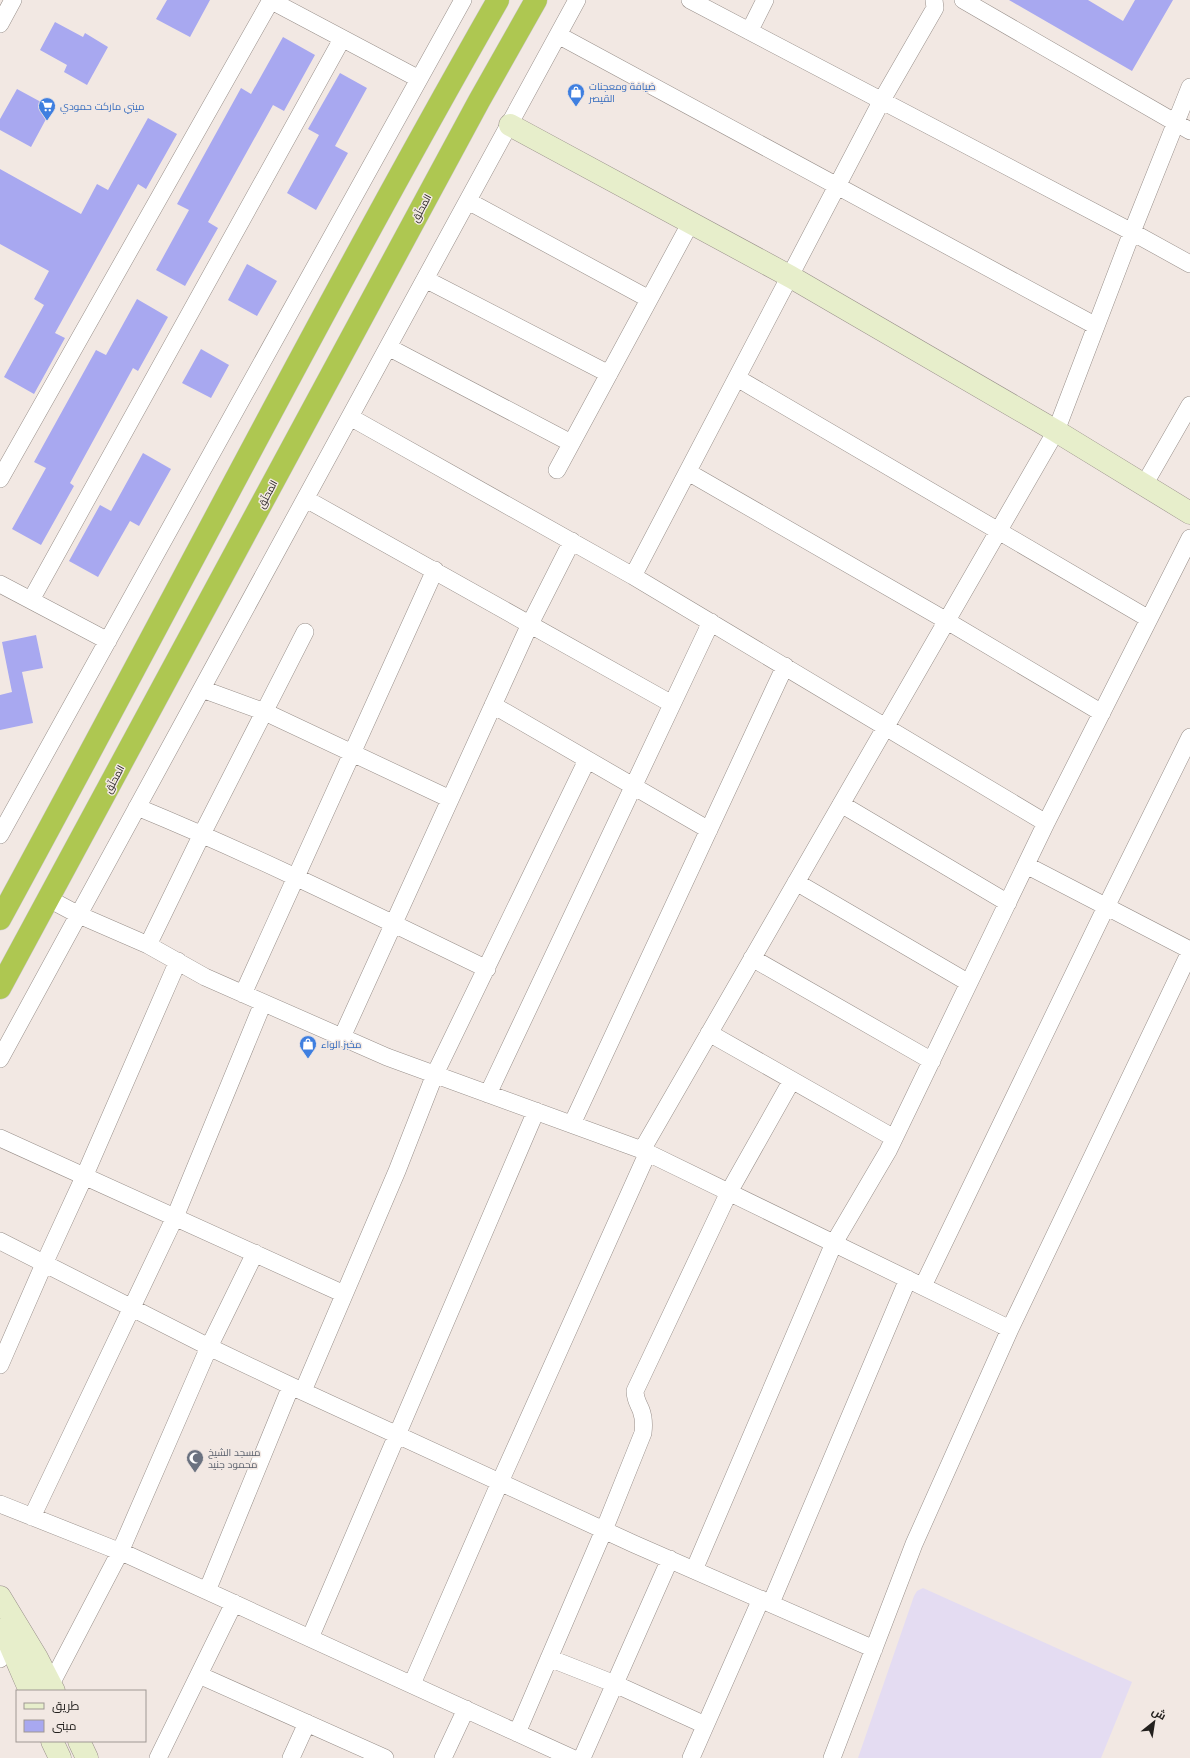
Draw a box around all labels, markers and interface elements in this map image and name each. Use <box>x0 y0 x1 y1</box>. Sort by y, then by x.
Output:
place label: ضيافة ومعجنات القيصر <box>588 81 656 104</box>
shop icon: ضيافة ومعجنات القيصر <box>566 82 586 107</box>
supermarket icon: ميني ماركت حمودي <box>37 96 57 121</box>
place label: ميني ماركت حمودي <box>60 101 144 114</box>
street label: المحلّق <box>409 192 434 225</box>
street label: المحلّق <box>255 478 280 511</box>
street label: المحلّق <box>102 763 127 796</box>
shop icon: مخبز الواء <box>298 1034 318 1059</box>
place label: مخبز الواء <box>321 1039 362 1050</box>
place label: مسجد الشيخ محمود جنيد <box>208 1447 260 1470</box>
mosque icon: مسجد الشيخ محمود جنيد <box>185 1448 205 1473</box>
legend <box>16 1690 146 1742</box>
text: طريق <box>52 1699 80 1713</box>
north arrow <box>1134 1702 1174 1742</box>
text: ش <box>1149 1705 1168 1723</box>
text: مبنى <box>52 1719 77 1733</box>

